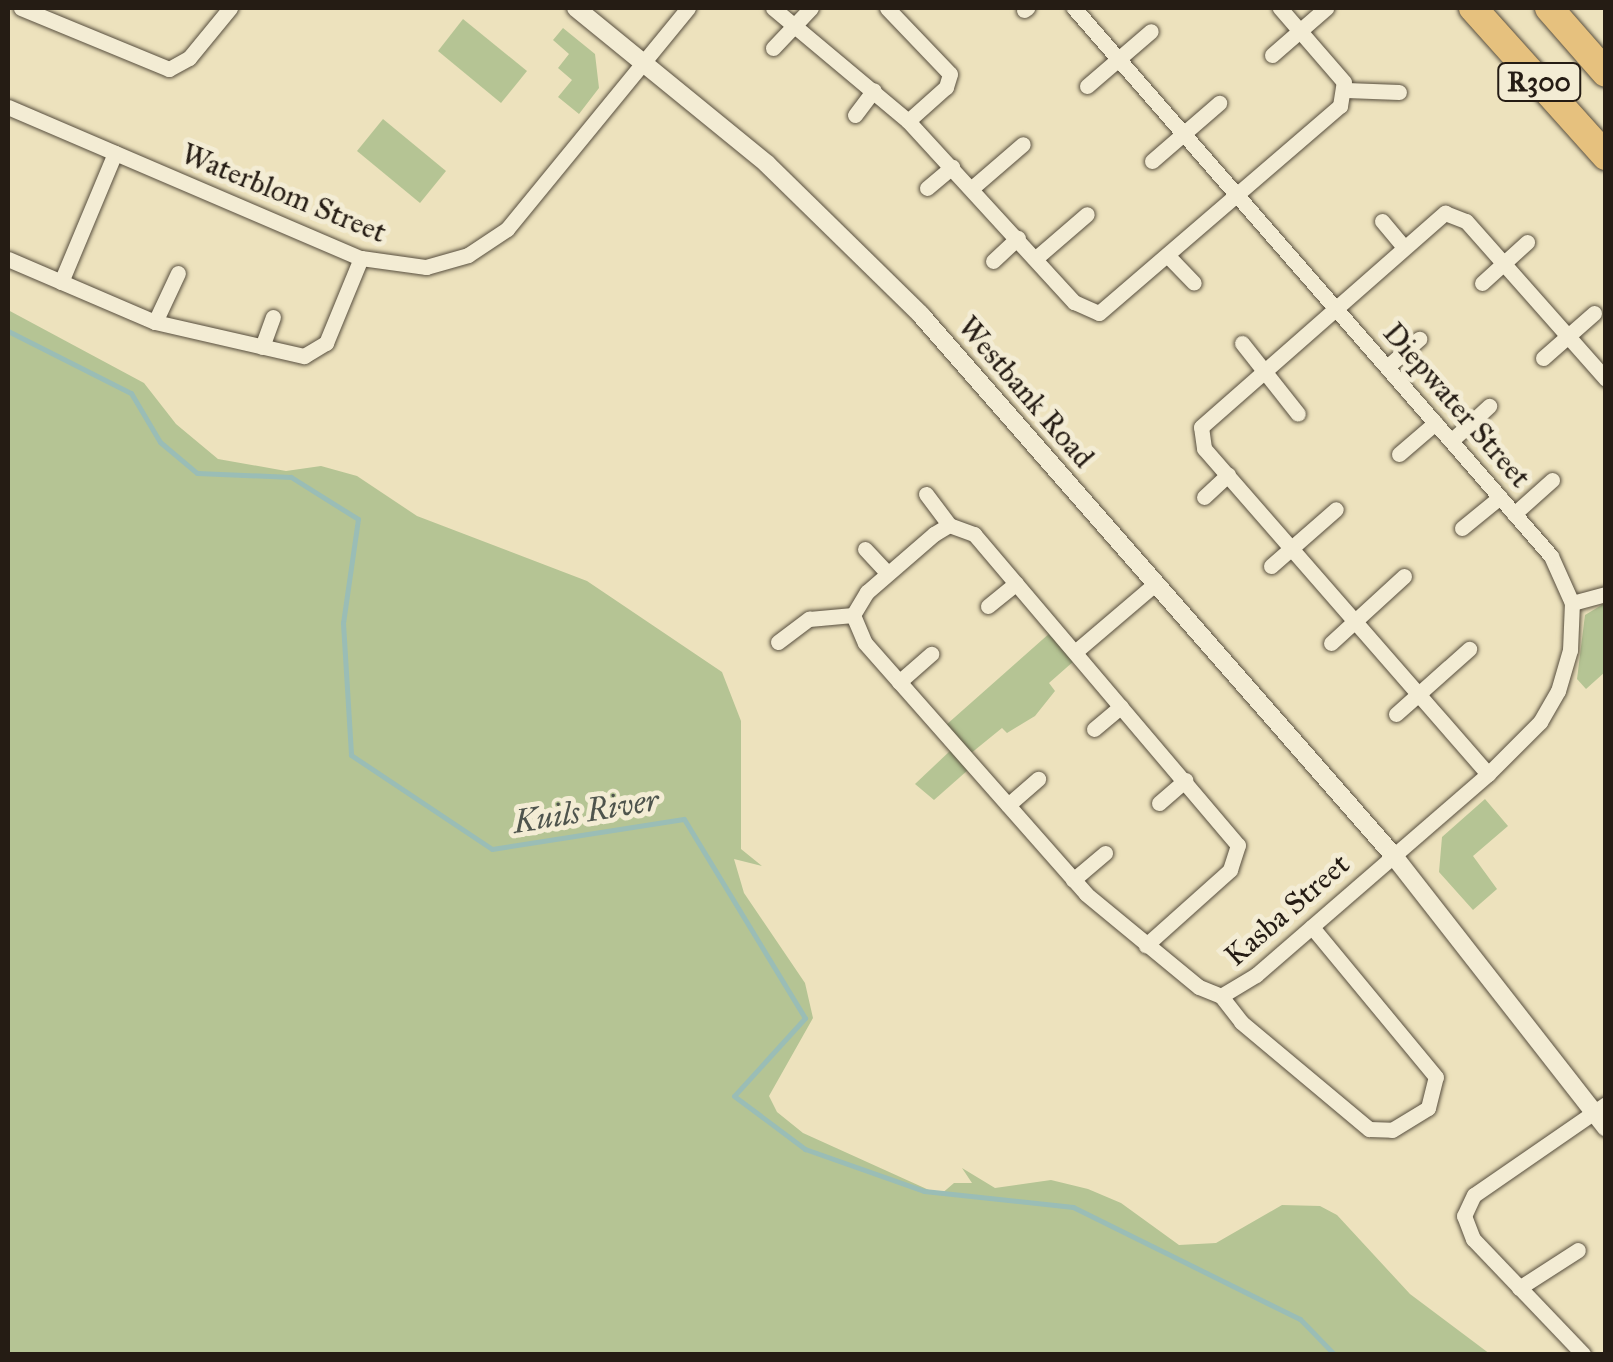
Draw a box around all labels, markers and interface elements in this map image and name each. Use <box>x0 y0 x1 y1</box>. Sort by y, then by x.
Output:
road number: R300 <box>1496 59 1582 105</box>
street label: Waterblom Street <box>176 135 392 251</box>
street label: Westbank Road <box>950 309 1102 475</box>
street label: Diepwater Street <box>1376 315 1538 495</box>
water label: Kuils River <box>510 782 662 842</box>
street label: Kasba Street <box>1217 846 1357 974</box>

